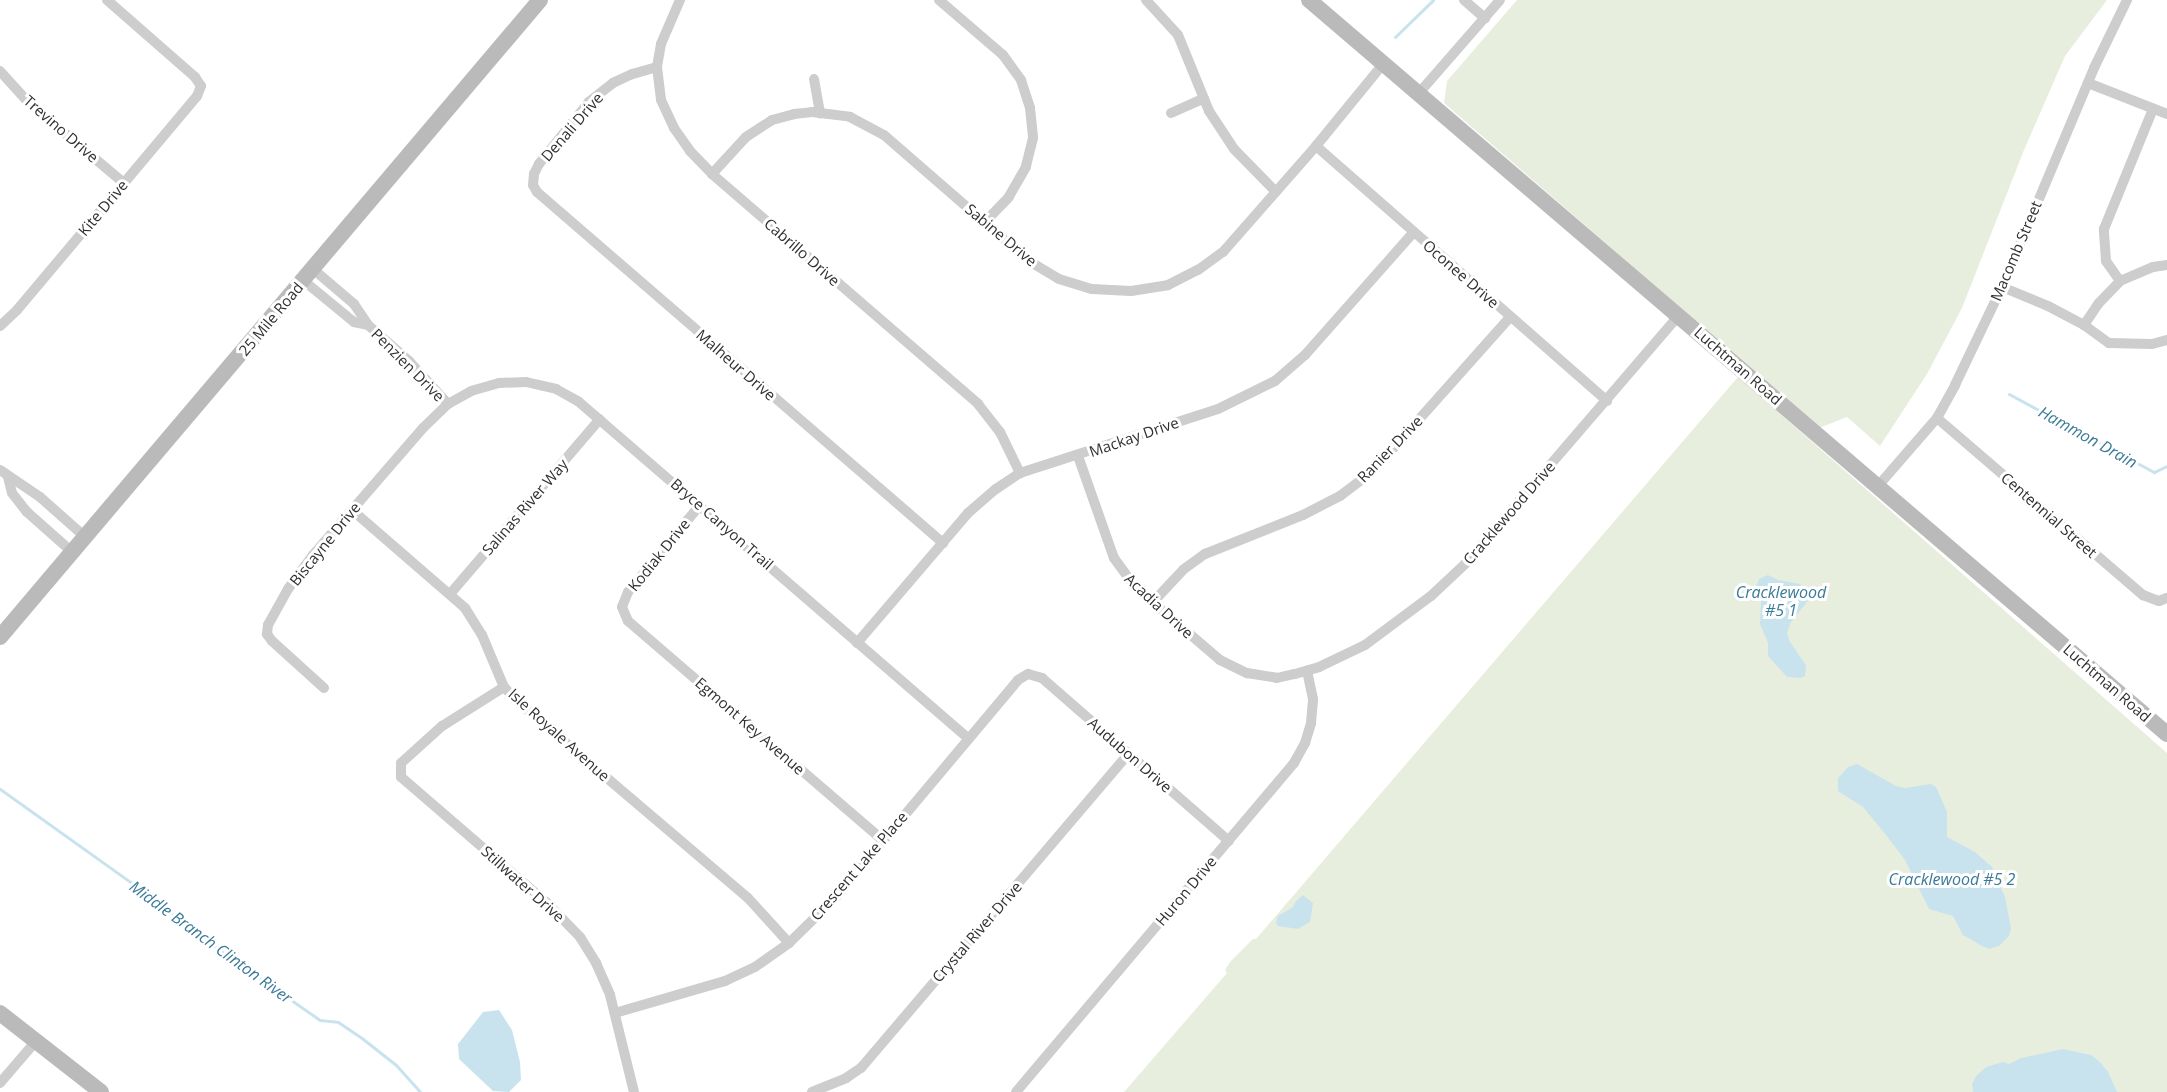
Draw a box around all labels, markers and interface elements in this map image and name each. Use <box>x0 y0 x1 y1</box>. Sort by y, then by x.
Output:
street label: Denali Drive <box>537 89 607 165</box>
street label: Trevino Drive <box>20 92 102 166</box>
street label: Kite Drive <box>74 176 132 240</box>
street label: Macomb Street <box>1987 198 2045 304</box>
street label: Sabine Drive <box>962 200 1040 270</box>
street label: Cabrillo Drive <box>761 214 843 290</box>
street label: Oconee Drive <box>1419 236 1503 312</box>
street label: 25 Mile Road <box>235 279 307 359</box>
street label: Luchtman Road <box>1691 323 1785 409</box>
street label: Penzien Drive <box>368 325 448 405</box>
street label: Malheur Drive <box>693 326 779 404</box>
water label: Hammon Drain <box>2035 402 2141 472</box>
street label: Ranier Drive <box>1354 412 1426 486</box>
street label: Mackay Drive <box>1087 413 1181 461</box>
street label: Salinas River Way <box>478 455 572 559</box>
street label: Cracklewood Drive <box>1459 458 1559 568</box>
street label: Centennial Street <box>1997 469 2101 561</box>
street label: Bryce Canyon Trail <box>667 475 777 573</box>
street label: Biscayne Drive <box>286 499 364 589</box>
street label: Kodiak Drive <box>624 515 694 595</box>
street label: Acadia Drive <box>1121 570 1197 642</box>
water label: Cracklewood #5 1 <box>1736 582 1826 620</box>
street label: Luchtman Road <box>2060 640 2154 726</box>
street label: Egmont Key Avenue <box>692 674 808 778</box>
street label: Isle Royale Avenue <box>505 685 613 785</box>
street label: Audubon Drive <box>1084 714 1176 796</box>
street label: Crescent Lake Place <box>807 808 911 924</box>
street label: Stillwater Drive <box>478 842 568 926</box>
street label: Huron Drive <box>1152 853 1220 929</box>
water label: Cracklewood #5 2 <box>1889 869 2015 889</box>
water label: Middle Branch Clinton River <box>126 877 296 1007</box>
street label: Crystal River Drive <box>928 878 1026 986</box>

